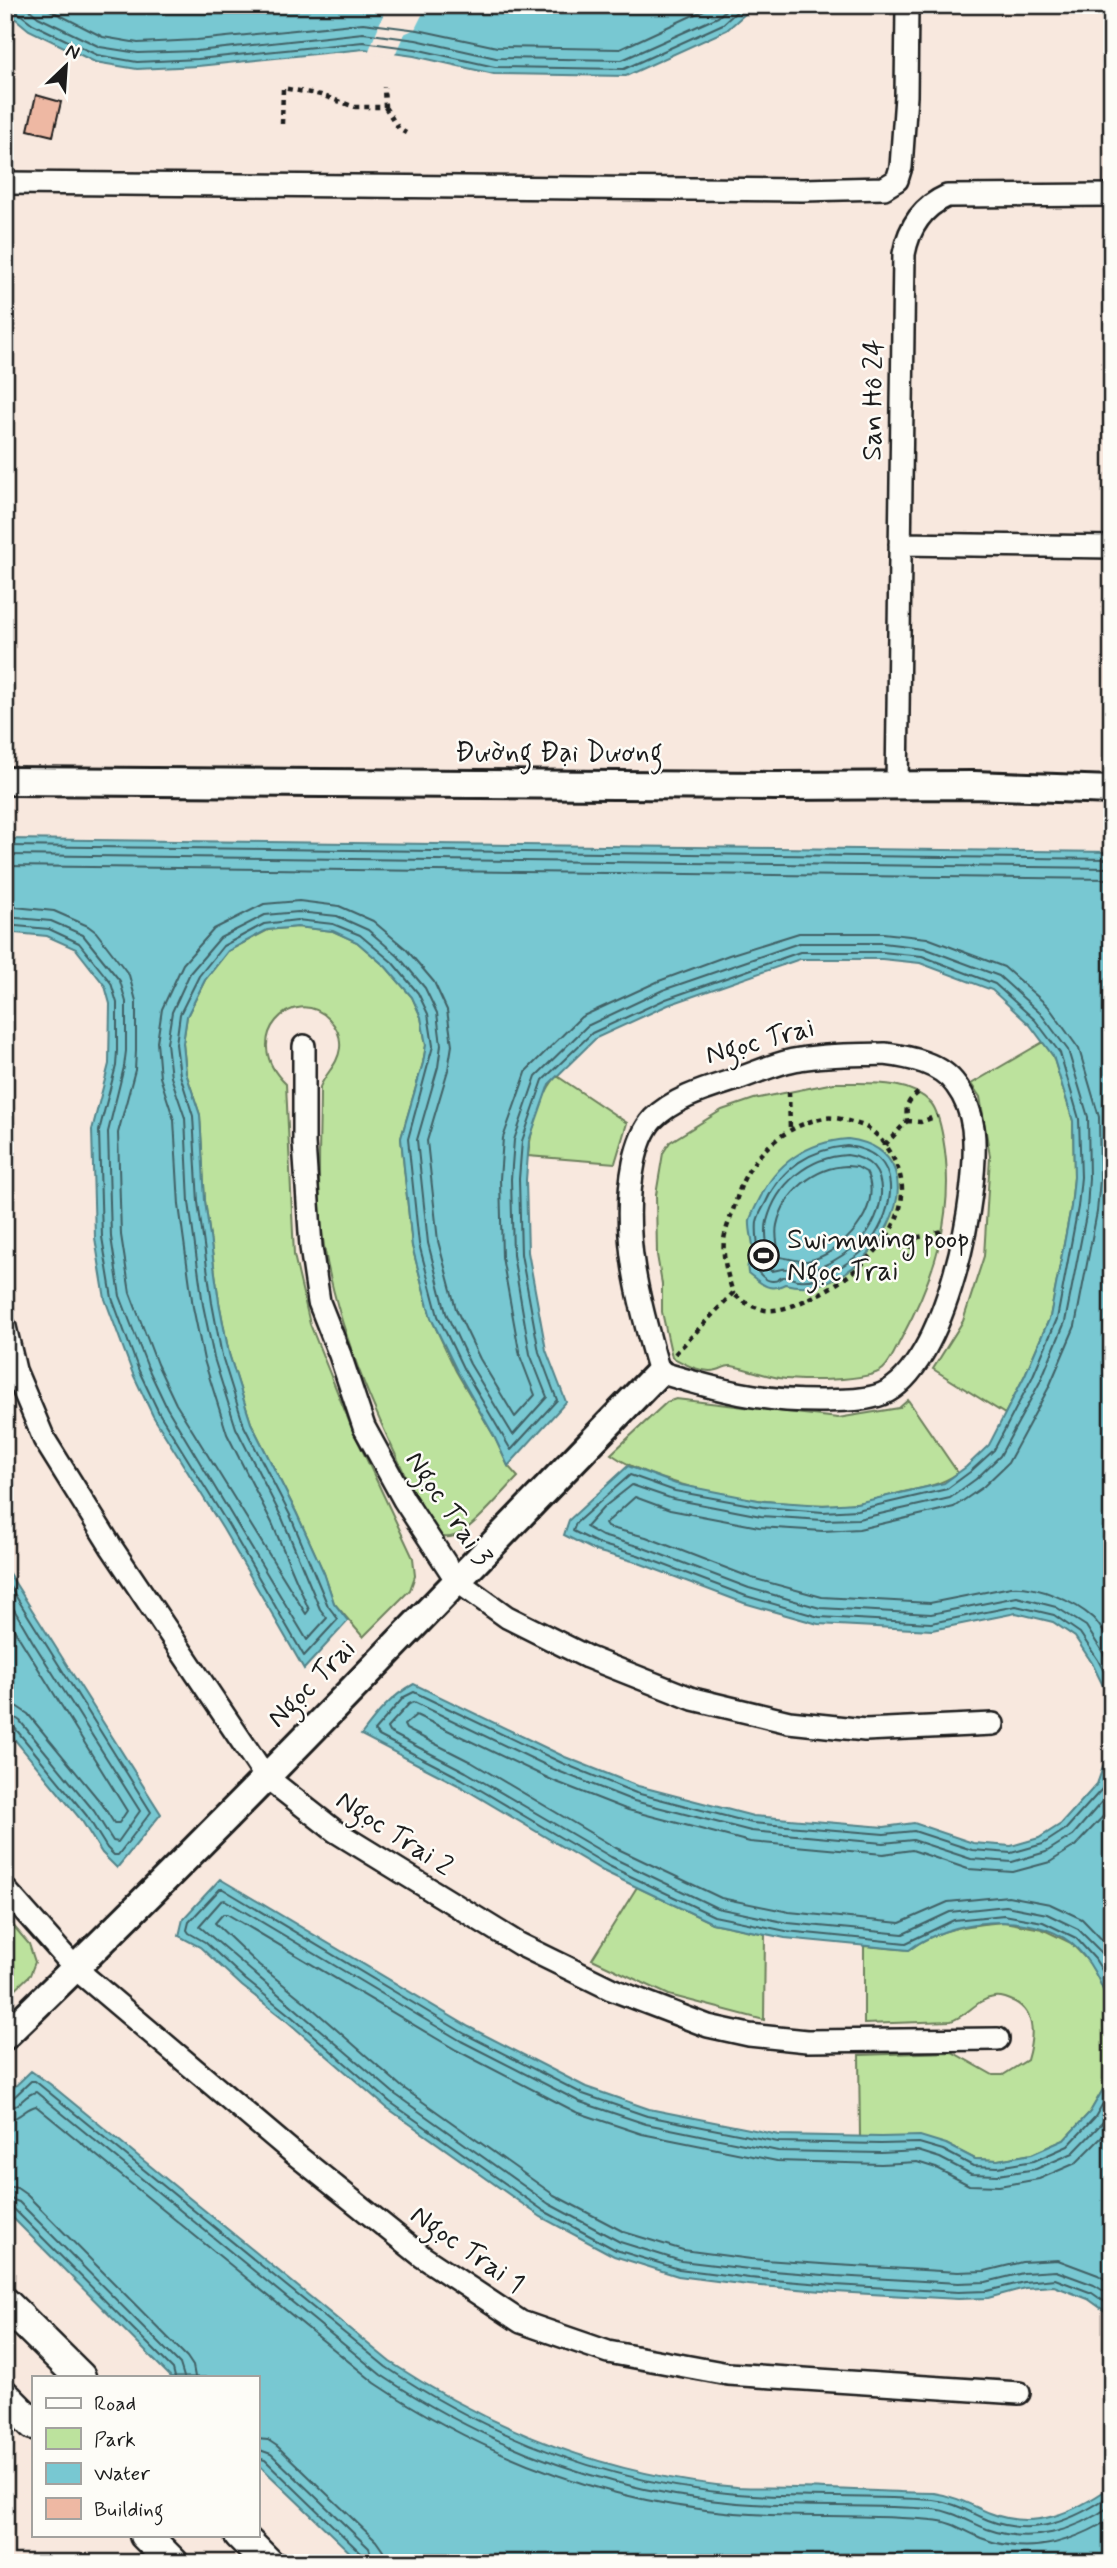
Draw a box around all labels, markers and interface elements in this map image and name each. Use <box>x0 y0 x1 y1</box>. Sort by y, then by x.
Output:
north arrow <box>32 32 102 102</box>
text: N <box>62 38 84 66</box>
street label: San Hô 24 <box>854 339 894 461</box>
street label: Đường Đại Dương <box>455 735 663 775</box>
street label: Ngọc Trai <box>701 1010 819 1077</box>
place label: Swimming poop Ngọc Trai <box>787 1222 969 1294</box>
sports icon: Swimming poop Ngọc Trai <box>747 1239 781 1273</box>
street label: Ngọc Trai 3 <box>393 1444 500 1576</box>
street label: Ngọc Trai <box>260 1632 367 1739</box>
street label: Ngọc Trai 2 <box>327 1782 460 1888</box>
street label: Ngọc Trai 1 <box>401 2197 531 2305</box>
legend <box>32 2376 259 2536</box>
text: Road <box>94 2390 136 2418</box>
text: Park <box>94 2426 136 2454</box>
text: Water <box>94 2460 150 2488</box>
text: Building <box>94 2496 164 2526</box>

